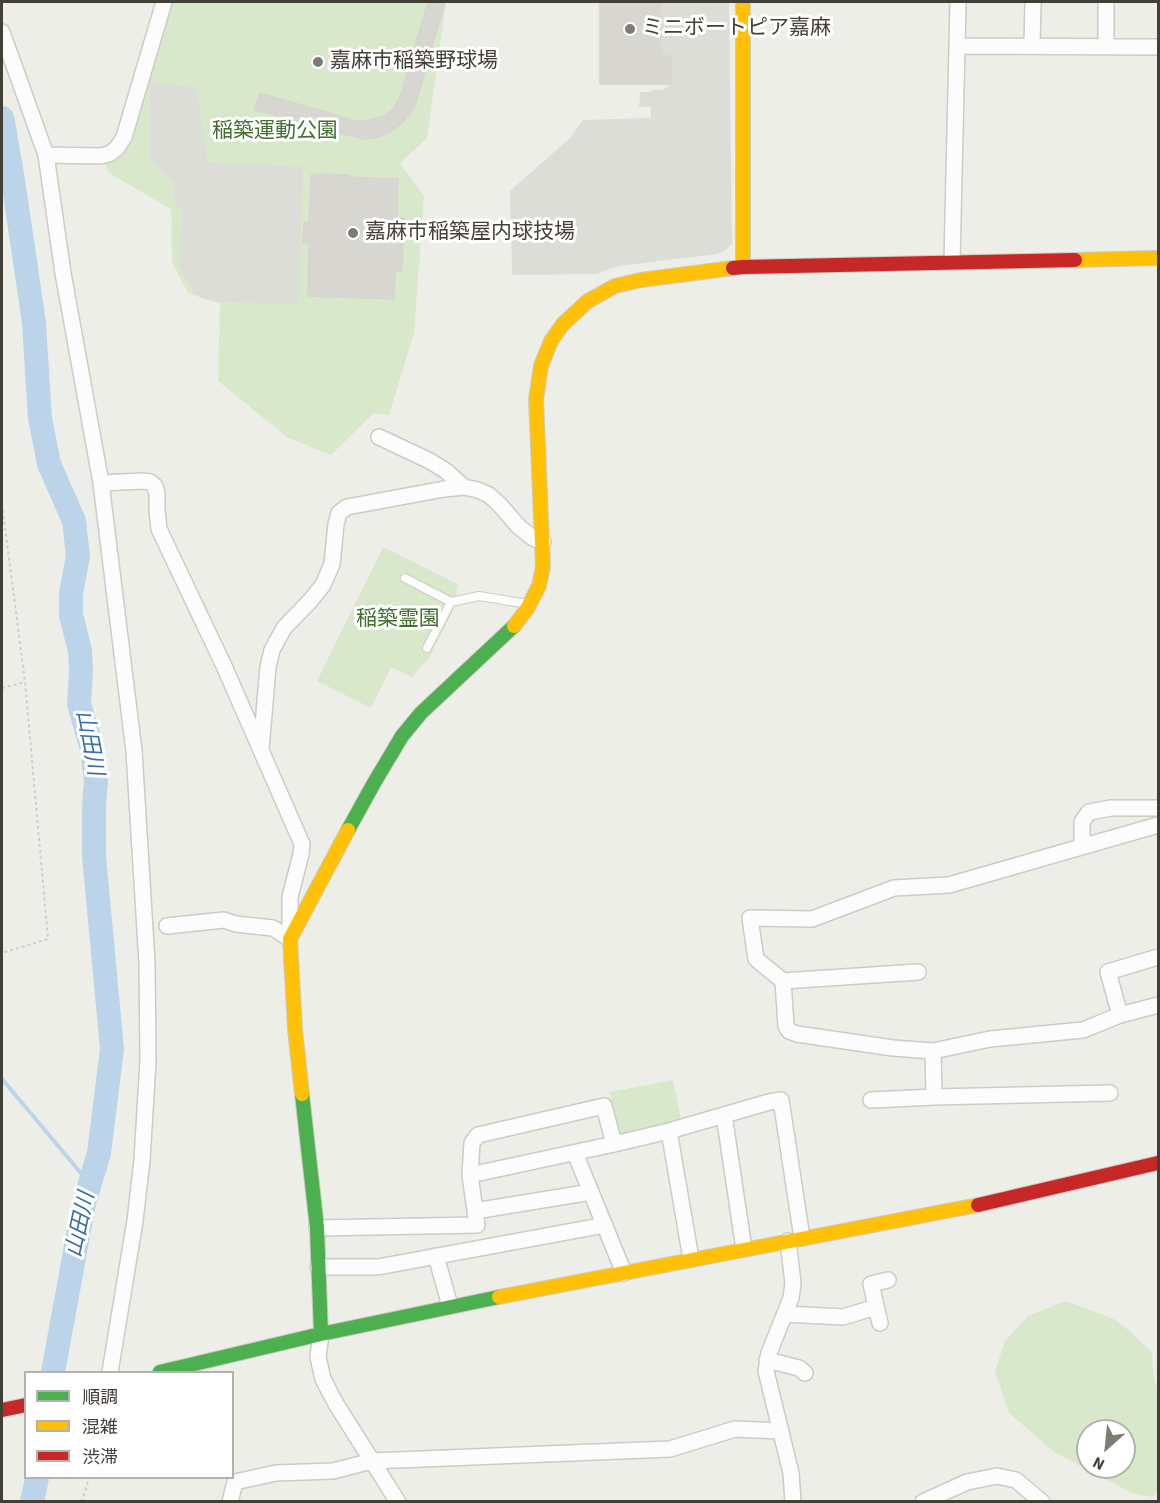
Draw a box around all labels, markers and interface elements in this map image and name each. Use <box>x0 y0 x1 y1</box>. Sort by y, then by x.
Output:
place label: ミニボートピア嘉麻 <box>642 16 831 42</box>
marker: ミニボートピア嘉麻 <box>623 22 637 36</box>
place label: 嘉麻市稲築野球場 <box>330 49 498 75</box>
marker: 嘉麻市稲築野球場 <box>311 55 325 69</box>
park label: 稲築運動公園 <box>212 119 338 145</box>
place label: 嘉麻市稲築屋内球技場 <box>365 220 575 246</box>
marker: 嘉麻市稲築屋内球技場 <box>346 226 360 240</box>
park label: 稲築霊園 <box>356 607 440 633</box>
water label: 山田川 <box>69 708 107 778</box>
water label: 山田川 <box>62 1190 102 1260</box>
legend <box>24 1371 234 1479</box>
text: 順調 <box>82 1385 118 1410</box>
text: 混雑 <box>82 1415 118 1440</box>
north arrow <box>1076 1419 1136 1479</box>
text: 渋滞 <box>82 1445 118 1470</box>
text: N <box>1089 1451 1108 1475</box>

